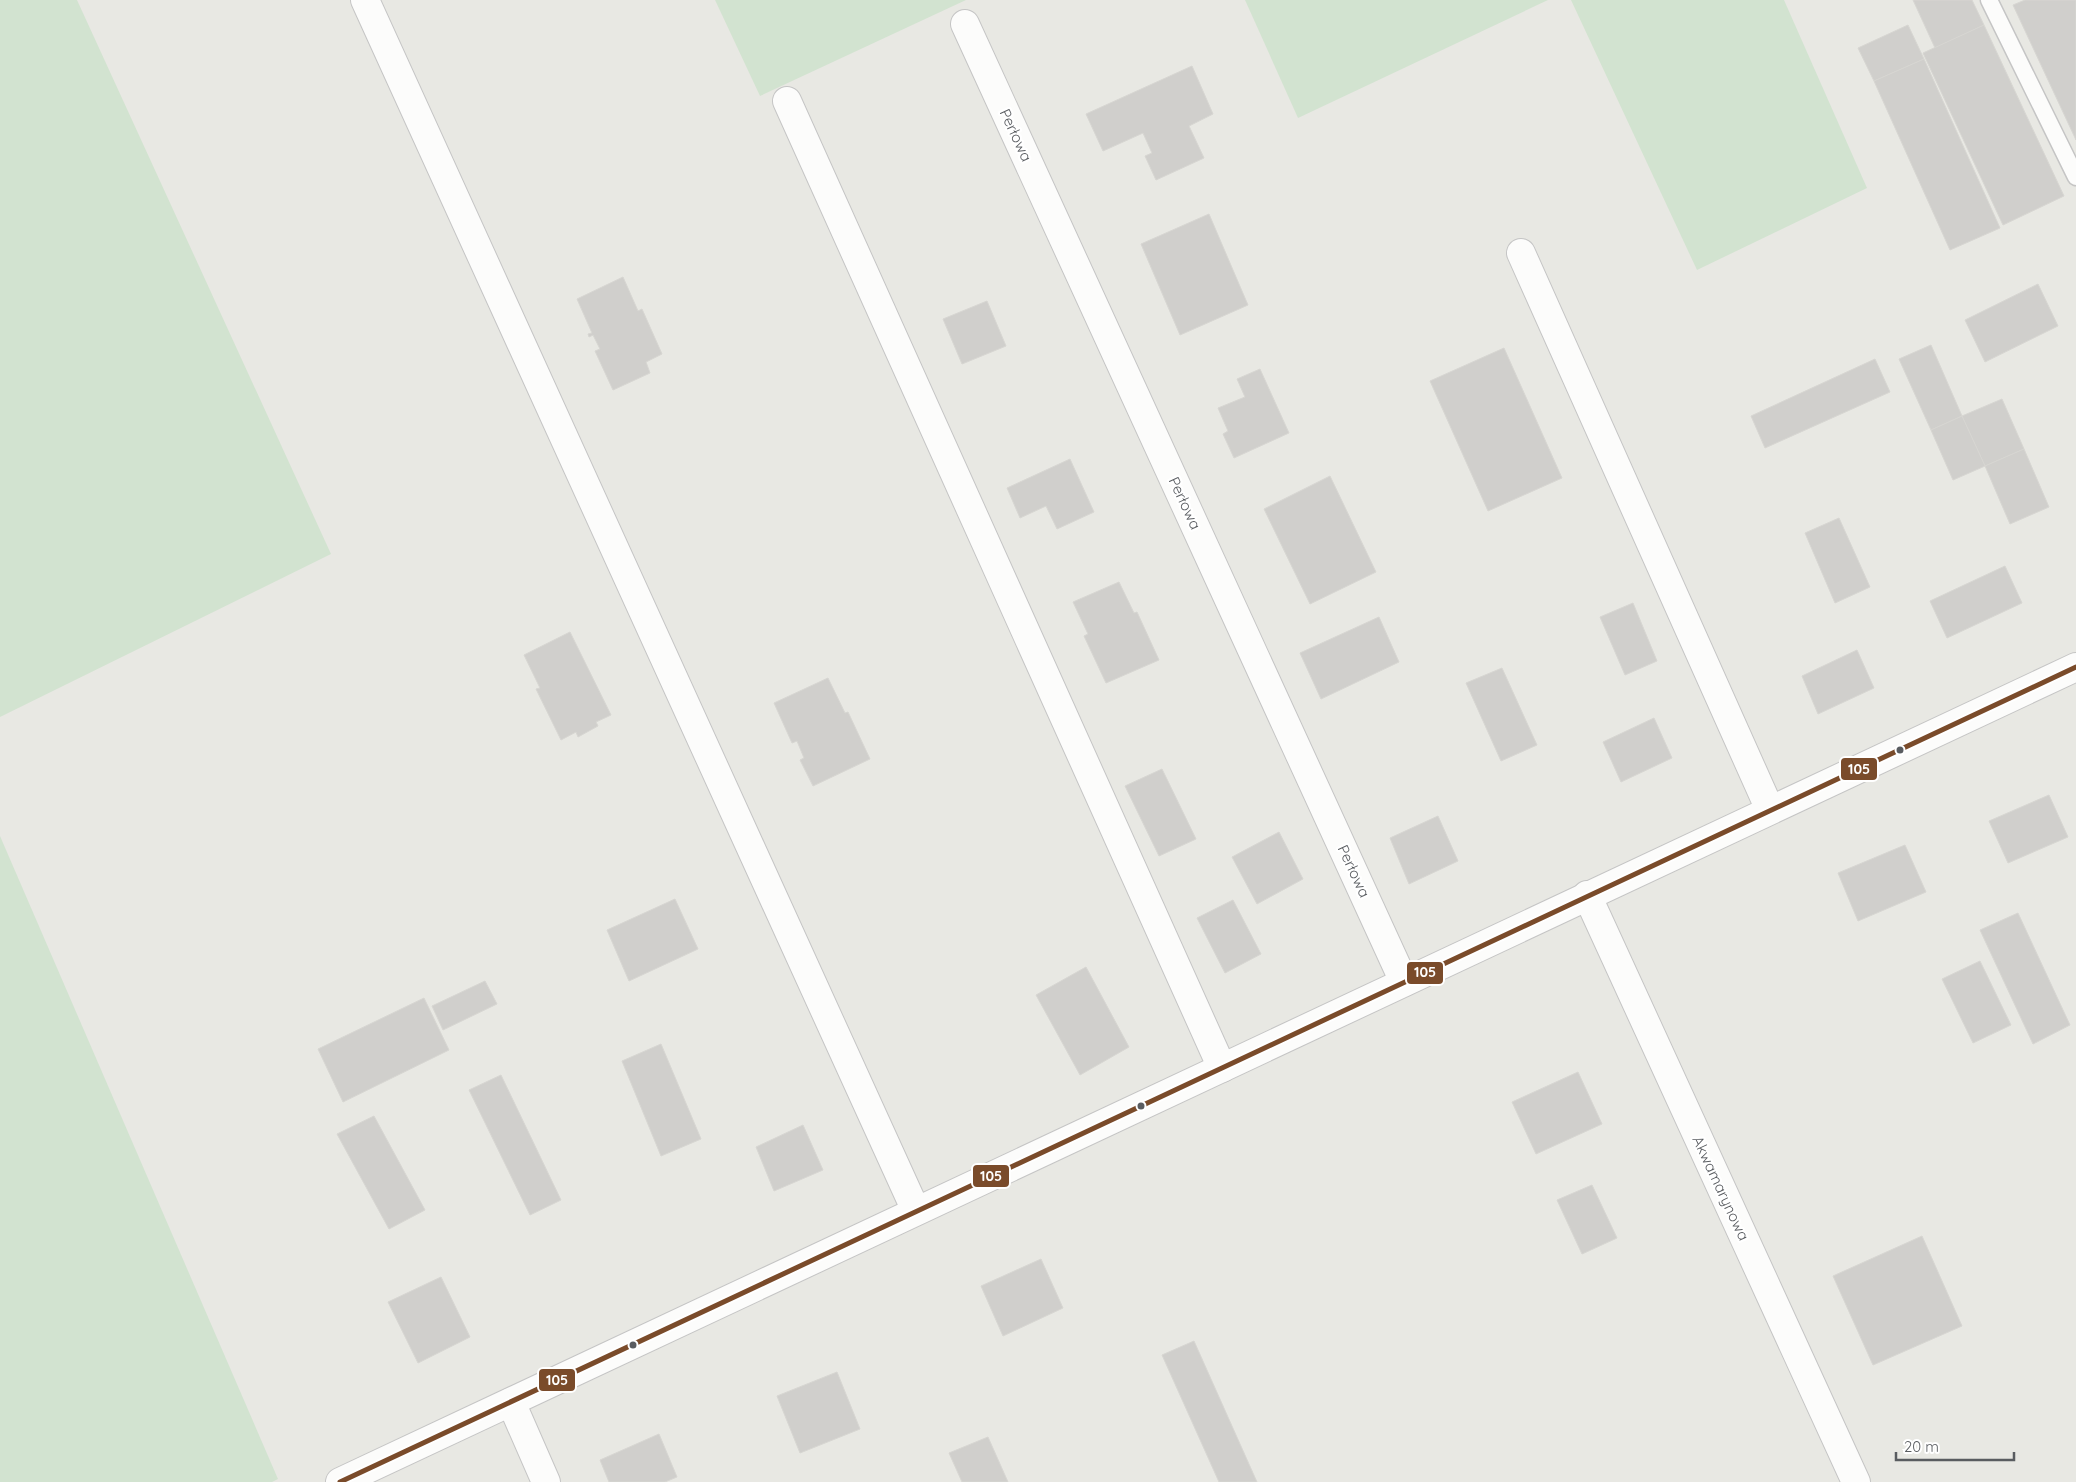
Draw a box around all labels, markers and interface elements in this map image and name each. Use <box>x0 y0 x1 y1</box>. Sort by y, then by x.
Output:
street label: Perłowa <box>996 106 1036 164</box>
street label: Perłowa <box>1165 474 1205 532</box>
unlabelled marker <box>1895 745 1905 755</box>
line badge: 105 <box>1840 757 1878 781</box>
text: 105 <box>1848 760 1870 778</box>
street label: Perłowa <box>1334 842 1374 900</box>
line badge: 105 <box>1406 961 1444 985</box>
text: 105 <box>1414 963 1436 981</box>
unlabelled marker <box>1136 1101 1146 1111</box>
street label: Akwamarynowa <box>1688 1133 1754 1243</box>
line badge: 105 <box>972 1164 1010 1188</box>
text: 105 <box>980 1167 1002 1185</box>
unlabelled marker <box>628 1340 638 1350</box>
line badge: 105 <box>538 1368 576 1392</box>
text: 105 <box>546 1371 568 1389</box>
scale bar <box>1896 1430 2014 1462</box>
text: 20 m <box>1904 1437 1939 1456</box>

